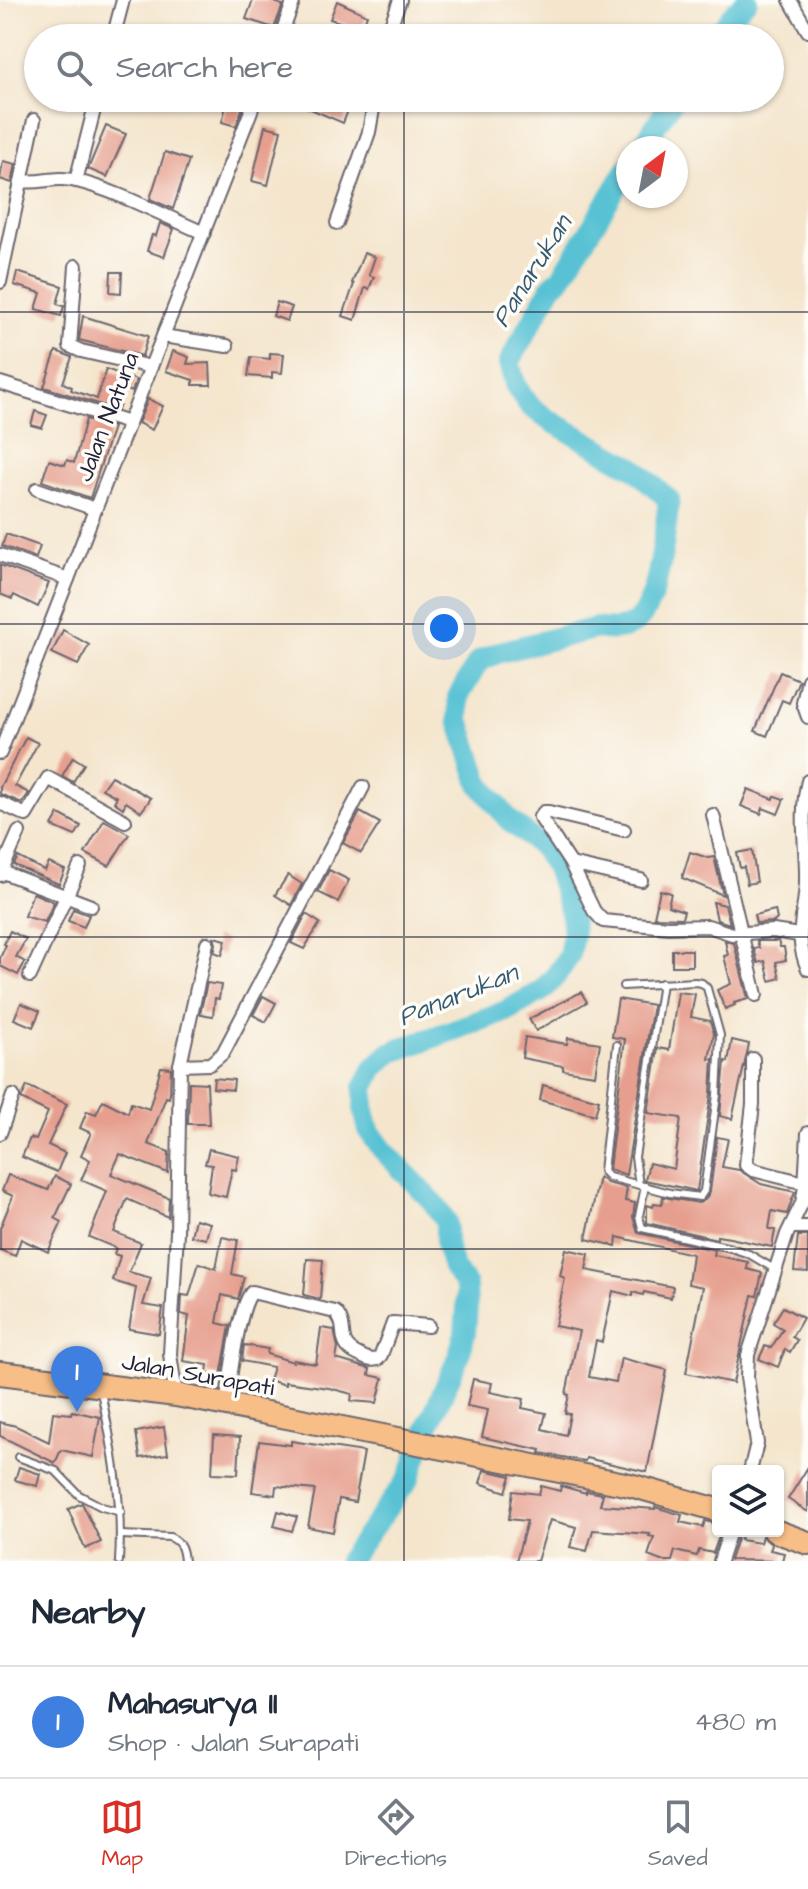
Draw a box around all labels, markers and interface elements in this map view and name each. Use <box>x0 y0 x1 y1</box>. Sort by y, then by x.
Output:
search box <box>24 24 784 112</box>
icon: search <box>52 46 96 90</box>
text: Search here <box>116 47 293 89</box>
north arrow <box>616 136 688 208</box>
water label: Panarukan <box>483 206 582 334</box>
street label: Jalan Natuna <box>68 347 148 487</box>
your location <box>424 608 464 648</box>
water label: Panarukan <box>393 954 525 1035</box>
street label: Jalan Surapati <box>119 1345 277 1405</box>
pin: 1 <box>51 1346 103 1412</box>
map controls <box>712 1465 784 1537</box>
button: layers <box>712 1465 784 1537</box>
text: Nearby <box>32 1589 146 1637</box>
text: Mahasurya II <box>108 1683 278 1725</box>
text: 1 <box>56 1704 60 1740</box>
text: 480 m <box>694 1704 776 1740</box>
text: Shop · Jalan Surapati <box>108 1725 359 1761</box>
tab: Map <box>100 1795 144 1874</box>
tab: Directions <box>345 1795 447 1874</box>
tab: Saved <box>648 1795 708 1874</box>

